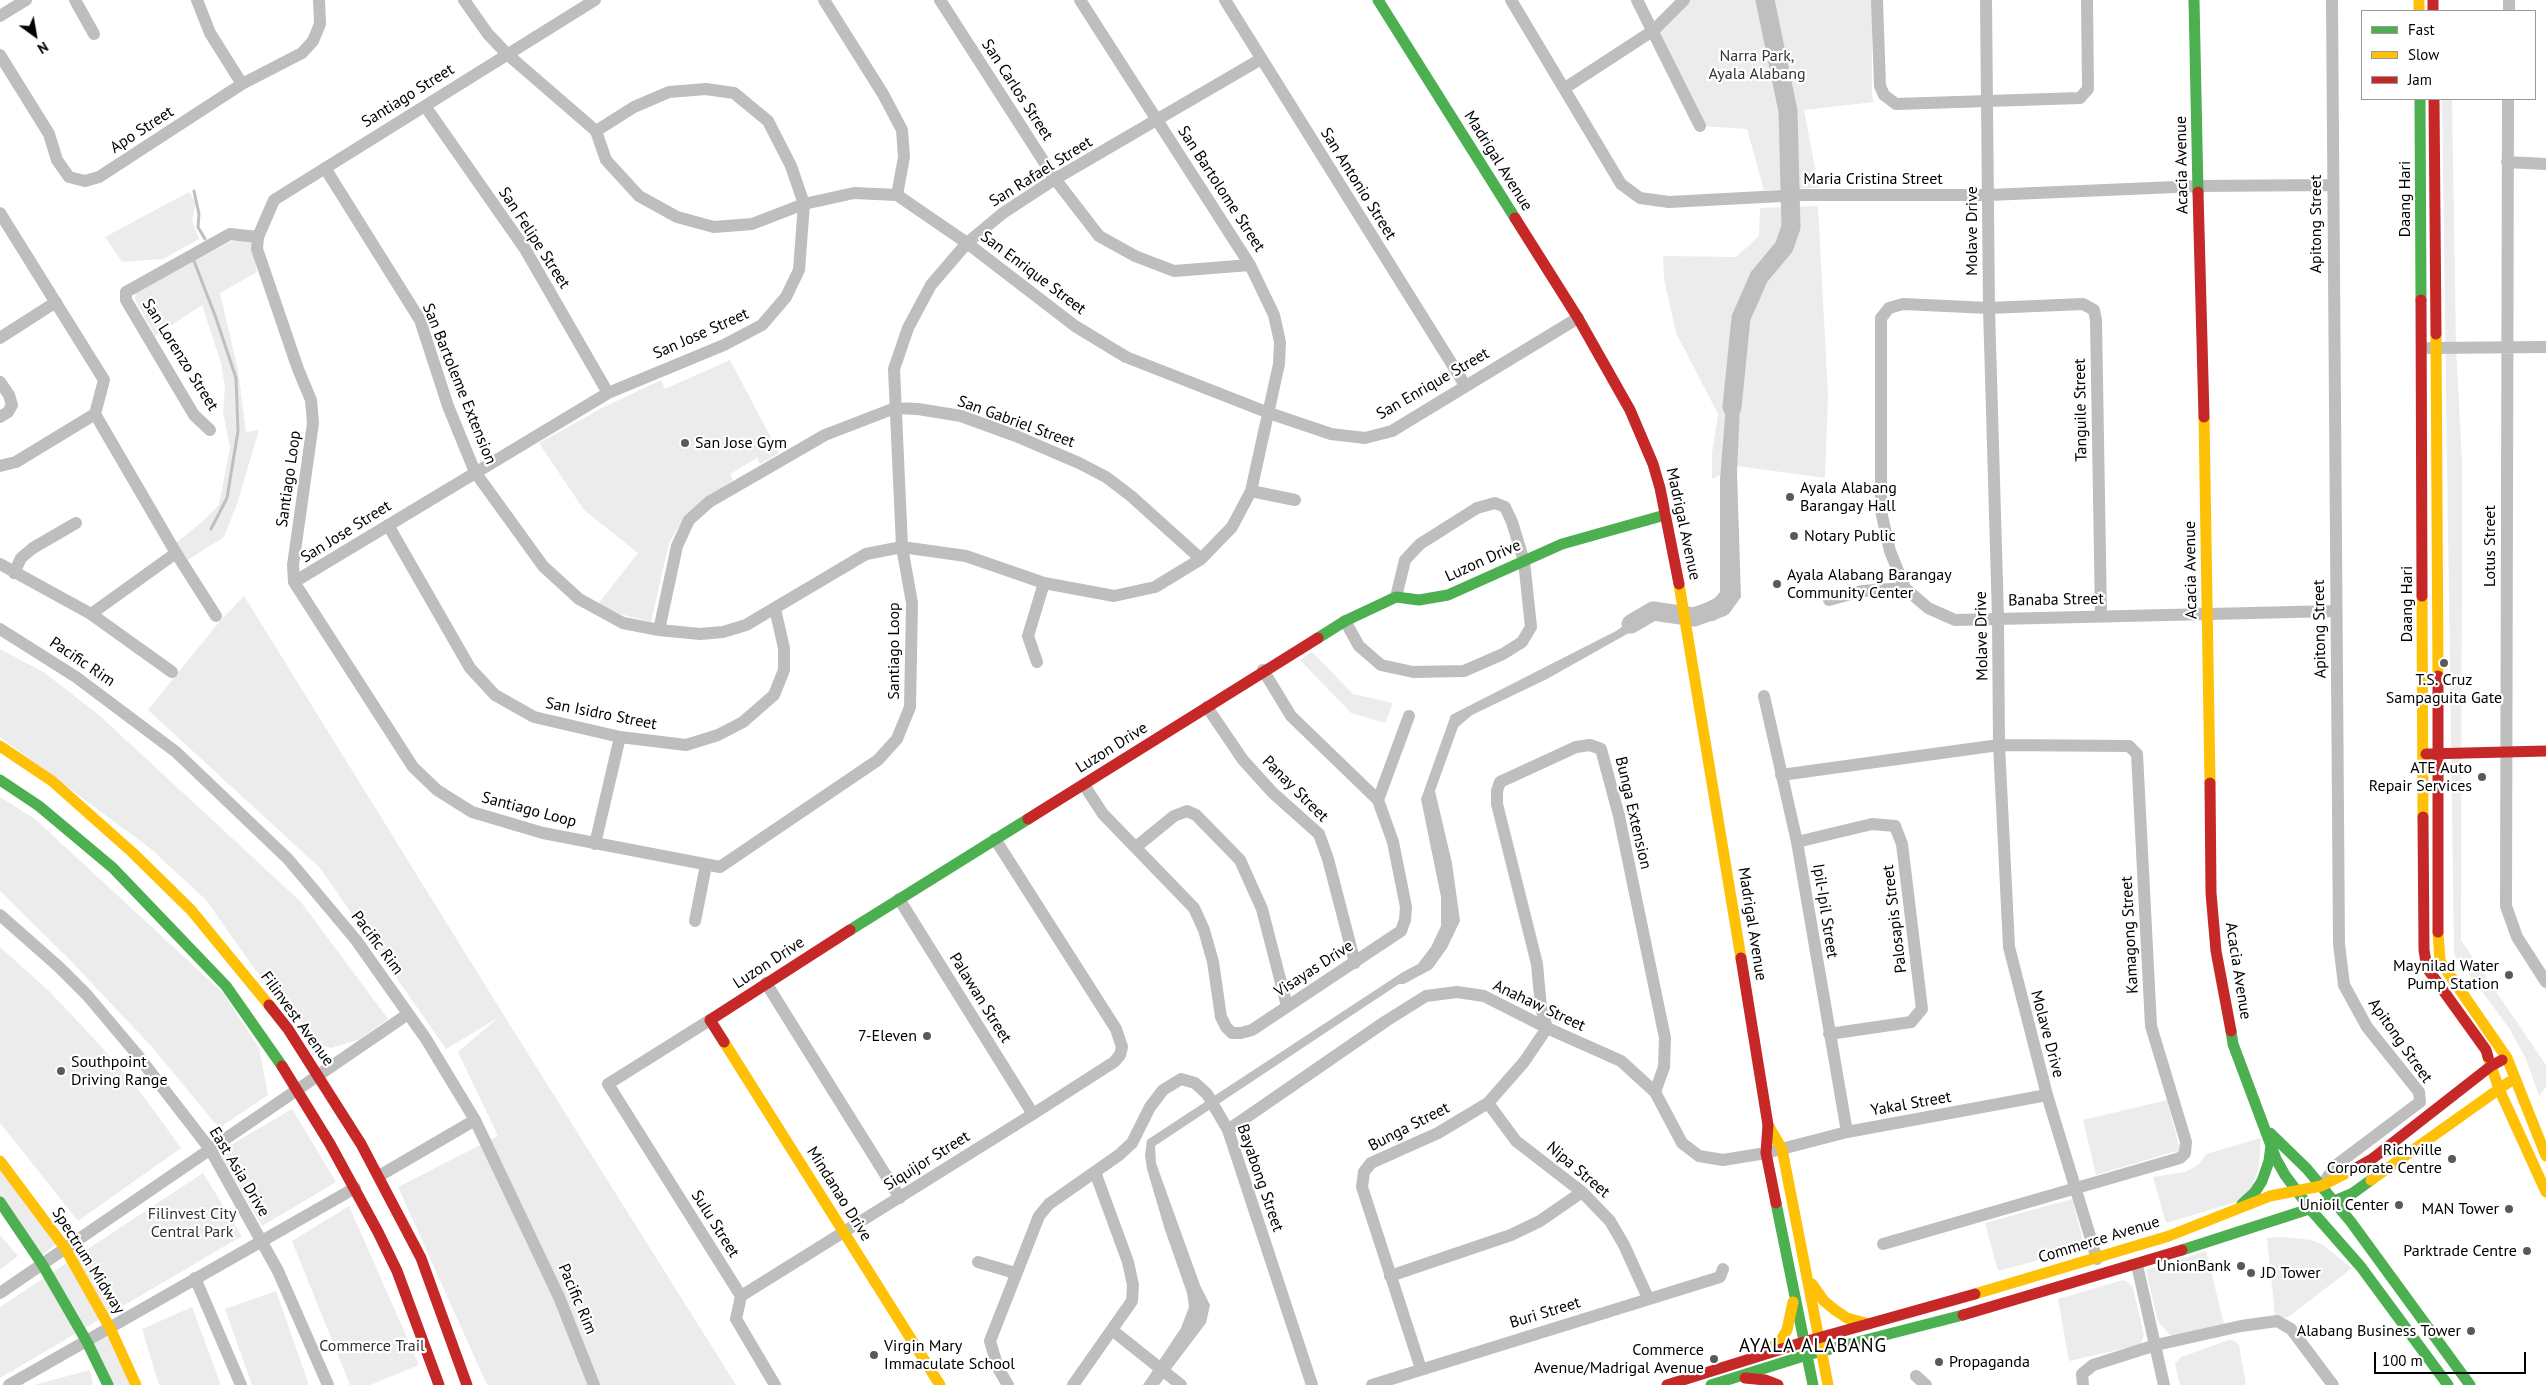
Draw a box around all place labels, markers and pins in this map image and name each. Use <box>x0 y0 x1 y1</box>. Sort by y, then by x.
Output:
place label: San Jose Gym <box>695 433 787 453</box>
marker: San Jose Gym <box>679 437 691 449</box>
place label: Ayala Alabang Barangay Hall <box>1800 478 1897 516</box>
marker: Ayala Alabang Barangay Hall <box>1784 491 1796 503</box>
place label: Notary Public <box>1804 526 1896 546</box>
marker: Notary Public <box>1788 530 1800 542</box>
place label: Ayala Alabang Barangay Community Center <box>1787 565 1952 603</box>
marker: Ayala Alabang Barangay Community Center <box>1771 578 1783 590</box>
marker: T.S. Cruz Sampaguita Gate <box>2438 657 2450 669</box>
place label: T.S. Cruz Sampaguita Gate <box>2386 670 2502 708</box>
place label: ATE Auto Repair Services <box>2369 758 2472 796</box>
marker: ATE Auto Repair Services <box>2476 771 2488 783</box>
place label: Maynilad Water Pump Station <box>2393 956 2499 994</box>
marker: Maynilad Water Pump Station <box>2503 969 2515 981</box>
place label: 7-Eleven <box>858 1026 917 1046</box>
marker: 7-Eleven <box>921 1030 933 1042</box>
place label: Southpoint Driving Range <box>71 1052 168 1090</box>
marker: Southpoint Driving Range <box>55 1065 67 1077</box>
place label: Richville Corporate Centre <box>2327 1140 2442 1178</box>
marker: Richville Corporate Centre <box>2446 1153 2458 1165</box>
place label: Unioil Center <box>2299 1195 2389 1215</box>
marker: Unioil Center <box>2393 1199 2405 1211</box>
place label: MAN Tower <box>2422 1199 2499 1219</box>
marker: MAN Tower <box>2503 1203 2515 1215</box>
place label: Parktrade Centre <box>2403 1241 2517 1261</box>
marker: Parktrade Centre <box>2521 1245 2533 1257</box>
place label: UnionBank <box>2157 1256 2231 1276</box>
marker: UnionBank <box>2235 1260 2247 1272</box>
place label: JD Tower <box>2261 1263 2321 1283</box>
marker: JD Tower <box>2245 1267 2257 1279</box>
place label: Alabang Business Tower <box>2297 1321 2461 1341</box>
marker: Alabang Business Tower <box>2465 1325 2477 1337</box>
place label: Virgin Mary Immaculate School <box>884 1336 1015 1374</box>
place label: Commerce Avenue/Madrigal Avenue <box>1534 1340 1704 1378</box>
marker: Virgin Mary Immaculate School <box>868 1349 880 1361</box>
place label: Propaganda <box>1949 1352 2030 1372</box>
marker: Commerce Avenue/Madrigal Avenue <box>1708 1353 1720 1365</box>
marker: Propaganda <box>1933 1356 1945 1368</box>

